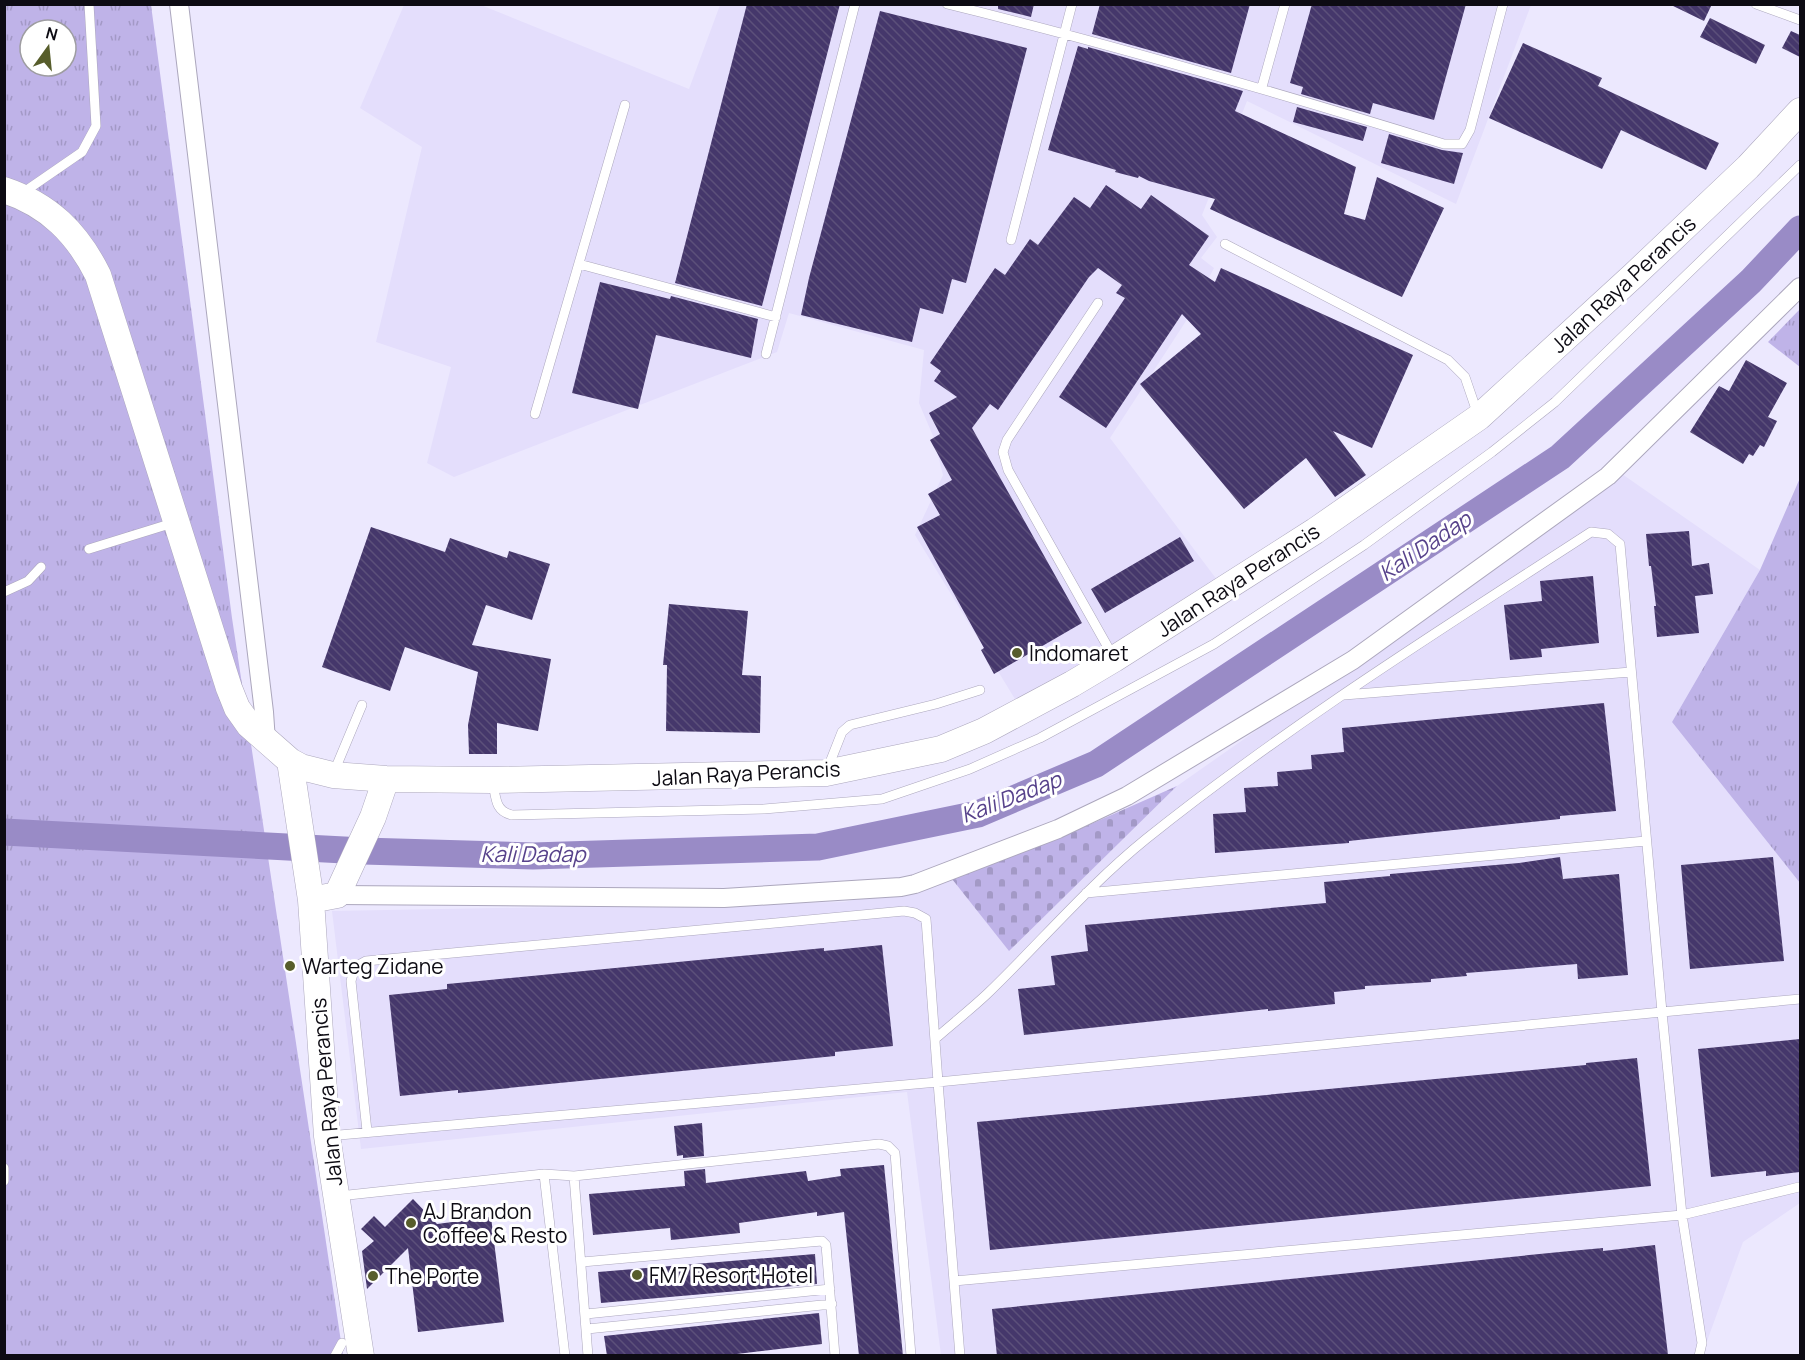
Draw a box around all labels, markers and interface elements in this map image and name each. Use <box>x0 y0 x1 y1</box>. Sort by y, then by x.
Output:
north arrow <box>18 18 78 78</box>
text: N <box>43 21 60 46</box>
street label: Jalan Raya Perancis <box>1544 209 1702 359</box>
water label: Kali Dadap <box>1373 503 1479 588</box>
street label: Jalan Raya Perancis <box>1151 517 1325 643</box>
place label: Indomaret <box>1029 639 1129 667</box>
marker: Indomaret <box>1010 646 1024 660</box>
street label: Jalan Raya Perancis <box>651 754 841 792</box>
water label: Kali Dadap <box>957 763 1067 830</box>
water label: Kali Dadap <box>480 839 588 869</box>
place label: Warteg Zidane <box>302 952 443 980</box>
marker: Warteg Zidane <box>283 959 297 973</box>
street label: Jalan Raya Perancis <box>304 997 348 1187</box>
place label: AJ Brandon Coffee & Resto <box>423 1197 568 1249</box>
marker: AJ Brandon Coffee & Resto <box>404 1216 418 1230</box>
place label: FM7 Resort Hotel <box>649 1261 813 1289</box>
place label: The Porte <box>385 1262 479 1290</box>
marker: FM7 Resort Hotel <box>630 1268 644 1282</box>
marker: The Porte <box>366 1269 380 1283</box>

